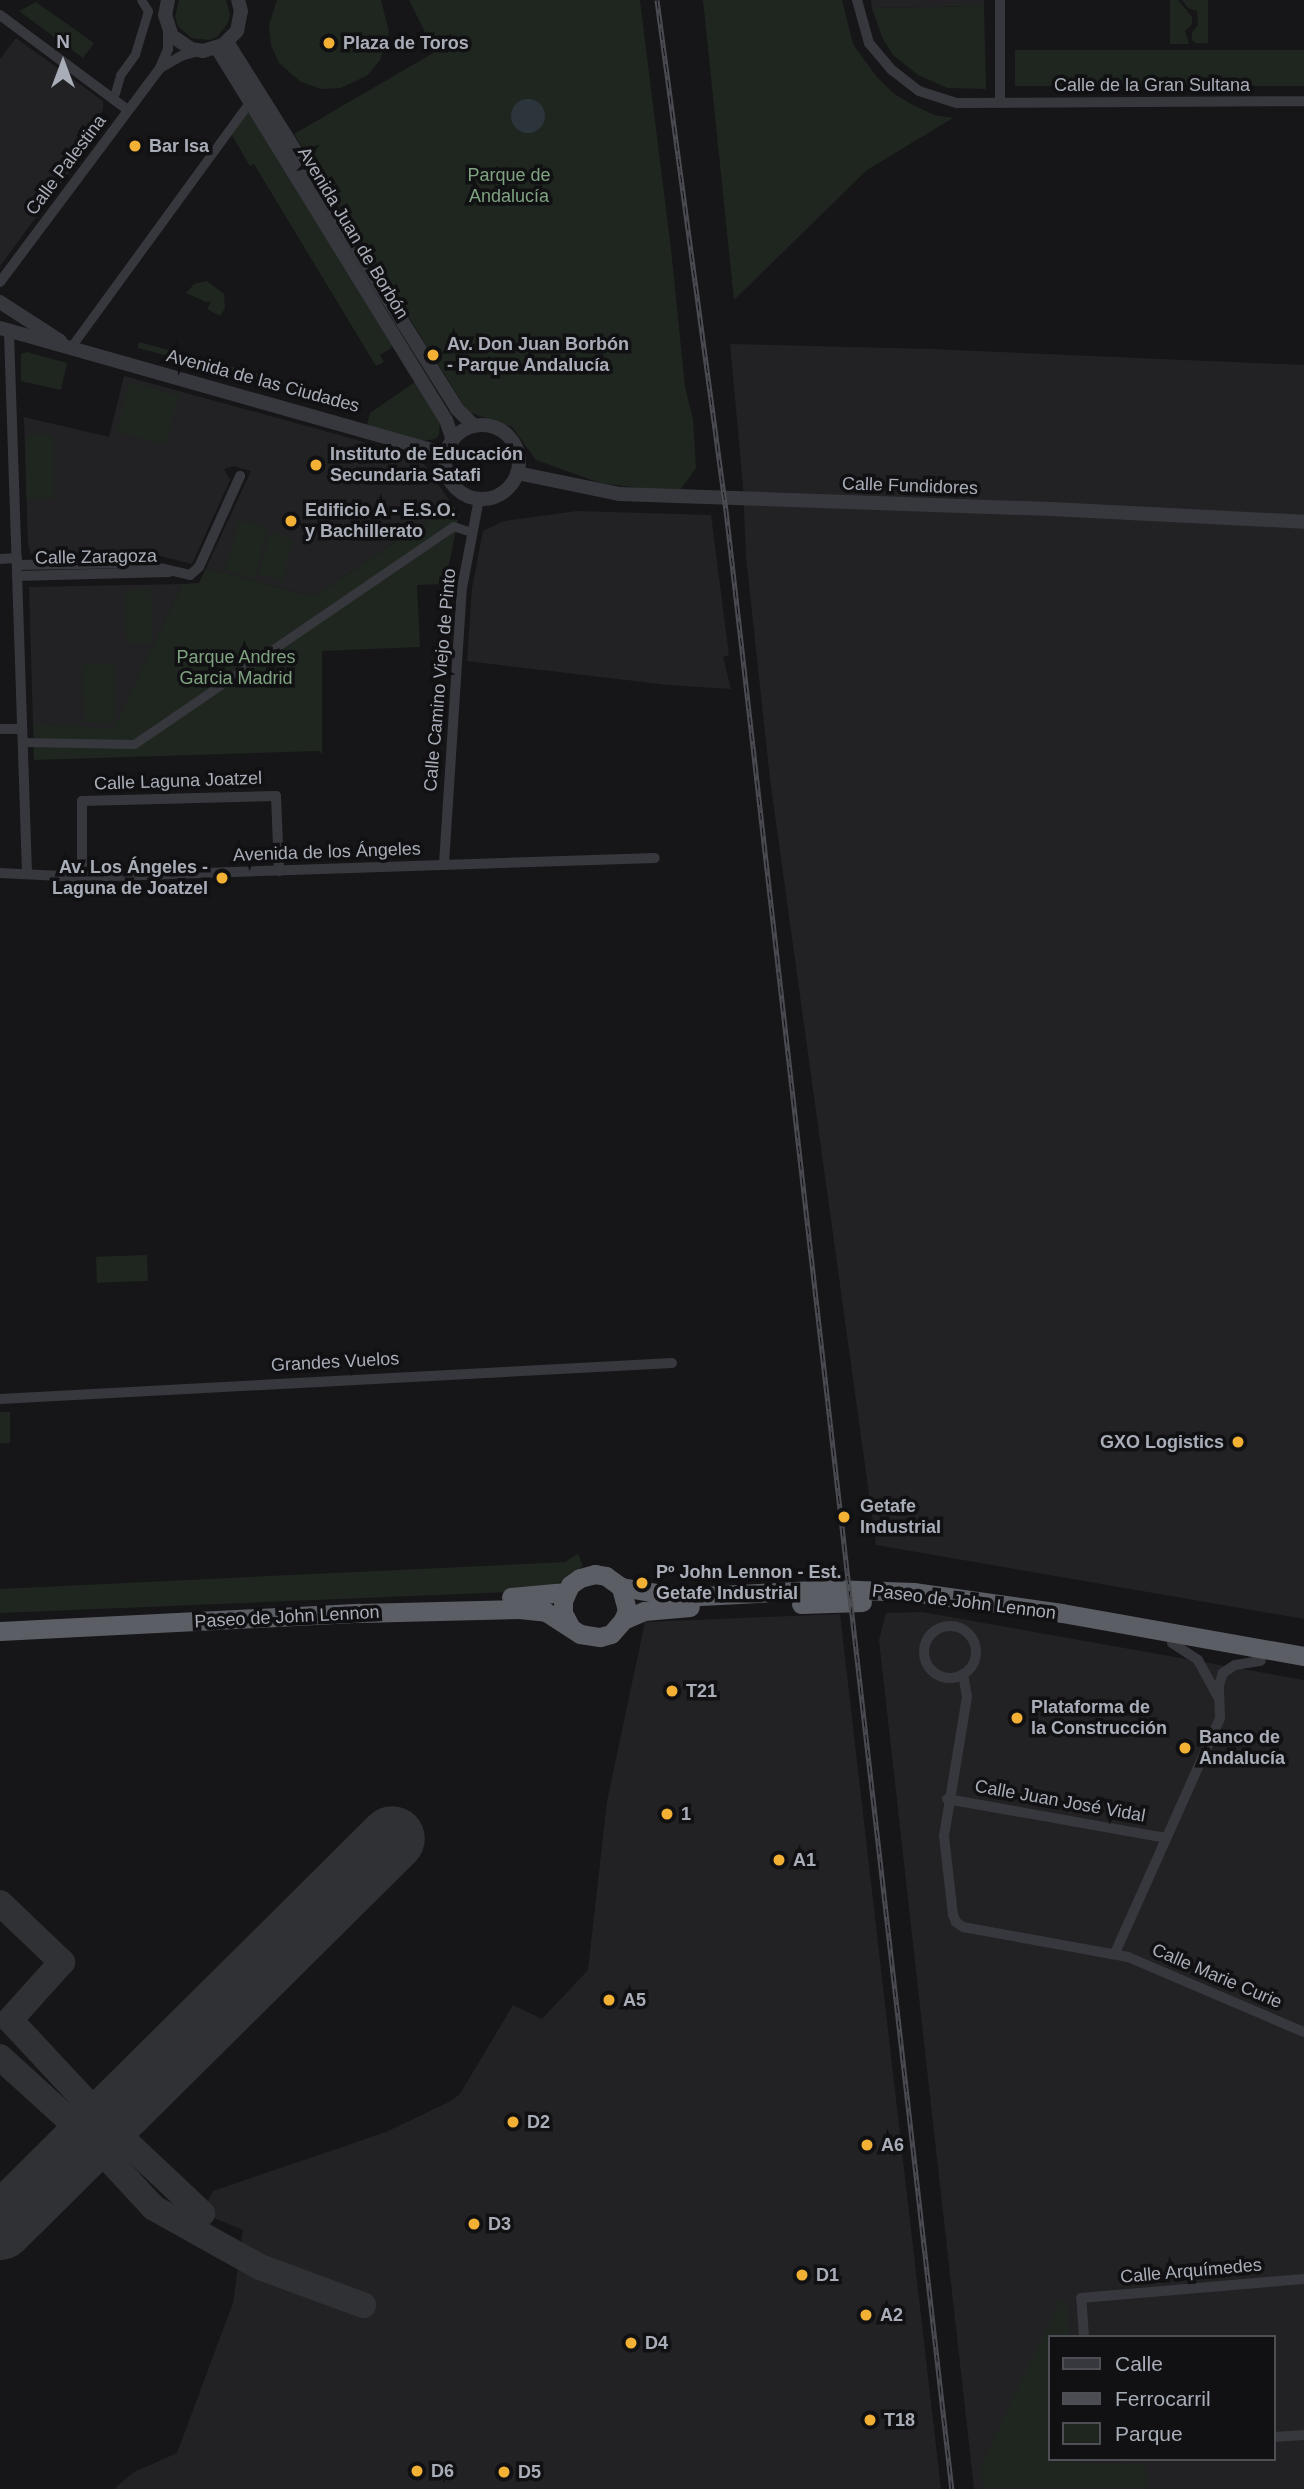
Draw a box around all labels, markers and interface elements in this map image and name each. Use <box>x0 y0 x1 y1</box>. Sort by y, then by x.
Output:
north arrow <box>28 28 98 98</box>
text: N <box>56 31 70 52</box>
place label: Plaza de Toros <box>343 32 469 54</box>
marker: Plaza de Toros <box>321 35 337 51</box>
street label: Calle de la Gran Sultana <box>1054 74 1250 96</box>
street label: Calle Palestina <box>21 111 111 219</box>
place label: Bar Isa <box>149 135 209 157</box>
marker: Bar Isa <box>127 138 143 154</box>
street label: Avenida Juan de Borbón <box>293 143 413 323</box>
park label: Parque de Andalucía <box>467 165 551 208</box>
place label: Av. Don Juan Borbón - Parque Andalucía <box>447 334 629 376</box>
street label: Avenida de las Ciudades <box>164 345 362 417</box>
marker: Av. Don Juan Borbón - Parque Andalucía <box>425 347 441 363</box>
place label: Instituto de Educación Secundaria Satafi <box>330 444 523 486</box>
marker: Instituto de Educación Secundaria Satafi <box>308 457 324 473</box>
street label: Calle Fundidores <box>842 473 978 499</box>
place label: Edificio A - E.S.O. y Bachillerato <box>305 500 457 542</box>
marker: Edificio A - E.S.O. y Bachillerato <box>283 513 299 529</box>
street label: Calle Zaragoza <box>35 545 157 569</box>
street label: Calle Camino Viejo de Pinto <box>419 568 461 792</box>
park label: Parque Andres Garcia Madrid <box>176 647 296 690</box>
street label: Calle Laguna Joatzel <box>94 767 262 795</box>
street label: Avenida de los Ángeles <box>233 838 421 866</box>
place label: Av. Los Ángeles - Laguna de Joatzel <box>52 857 208 900</box>
marker: Av. Los Ángeles - Laguna de Joatzel <box>214 870 230 886</box>
street label: Grandes Vuelos <box>270 1348 400 1376</box>
place label: GXO Logistics <box>1100 1431 1224 1453</box>
marker: GXO Logistics <box>1230 1434 1246 1450</box>
place label: Getafe Industrial <box>860 1496 941 1538</box>
marker: Getafe Industrial <box>834 1507 854 1527</box>
place label: Pº John Lennon - Est. Getafe Industrial <box>656 1562 842 1604</box>
marker: Pº John Lennon - Est. Getafe Industrial <box>634 1575 650 1591</box>
street label: Paseo de John Lennon <box>871 1580 1057 1624</box>
street label: Paseo de John Lennon <box>194 1601 380 1633</box>
place label: T21 <box>686 1680 717 1702</box>
marker: T21 <box>664 1683 680 1699</box>
place label: Plataforma de la Construcción <box>1031 1697 1167 1740</box>
marker: Plataforma de la Construcción <box>1009 1710 1025 1726</box>
place label: Banco de Andalucía <box>1199 1727 1285 1770</box>
marker: Banco de Andalucía <box>1177 1740 1193 1756</box>
street label: Calle Juan José Vidal <box>973 1775 1147 1827</box>
place label: 1 <box>681 1803 691 1825</box>
marker: 1 <box>659 1806 675 1822</box>
place label: A1 <box>793 1849 816 1871</box>
marker: A1 <box>771 1852 787 1868</box>
street label: Calle Marie Curie <box>1149 1939 1285 2013</box>
place label: A5 <box>623 1989 646 2011</box>
marker: A5 <box>601 1992 617 2008</box>
place label: D2 <box>527 2111 550 2133</box>
marker: D2 <box>505 2114 521 2130</box>
place label: A6 <box>881 2134 904 2156</box>
marker: A6 <box>859 2137 875 2153</box>
place label: D3 <box>488 2213 511 2235</box>
marker: D3 <box>466 2216 482 2232</box>
street label: Calle Arquímedes <box>1119 2254 1263 2288</box>
place label: D1 <box>816 2264 839 2286</box>
marker: D1 <box>794 2267 810 2283</box>
place label: A2 <box>880 2304 903 2326</box>
marker: A2 <box>858 2307 874 2323</box>
place label: D4 <box>645 2332 668 2354</box>
marker: D4 <box>623 2335 639 2351</box>
legend <box>1048 2335 1276 2461</box>
text: Calle <box>1115 2352 1163 2375</box>
text: Ferrocarril <box>1115 2387 1211 2410</box>
place label: T18 <box>884 2409 915 2431</box>
marker: T18 <box>862 2412 878 2428</box>
text: Parque <box>1115 2422 1183 2445</box>
place label: D6 <box>431 2460 454 2482</box>
place label: D5 <box>518 2461 541 2483</box>
marker: D6 <box>409 2463 425 2479</box>
marker: D5 <box>496 2464 512 2480</box>

